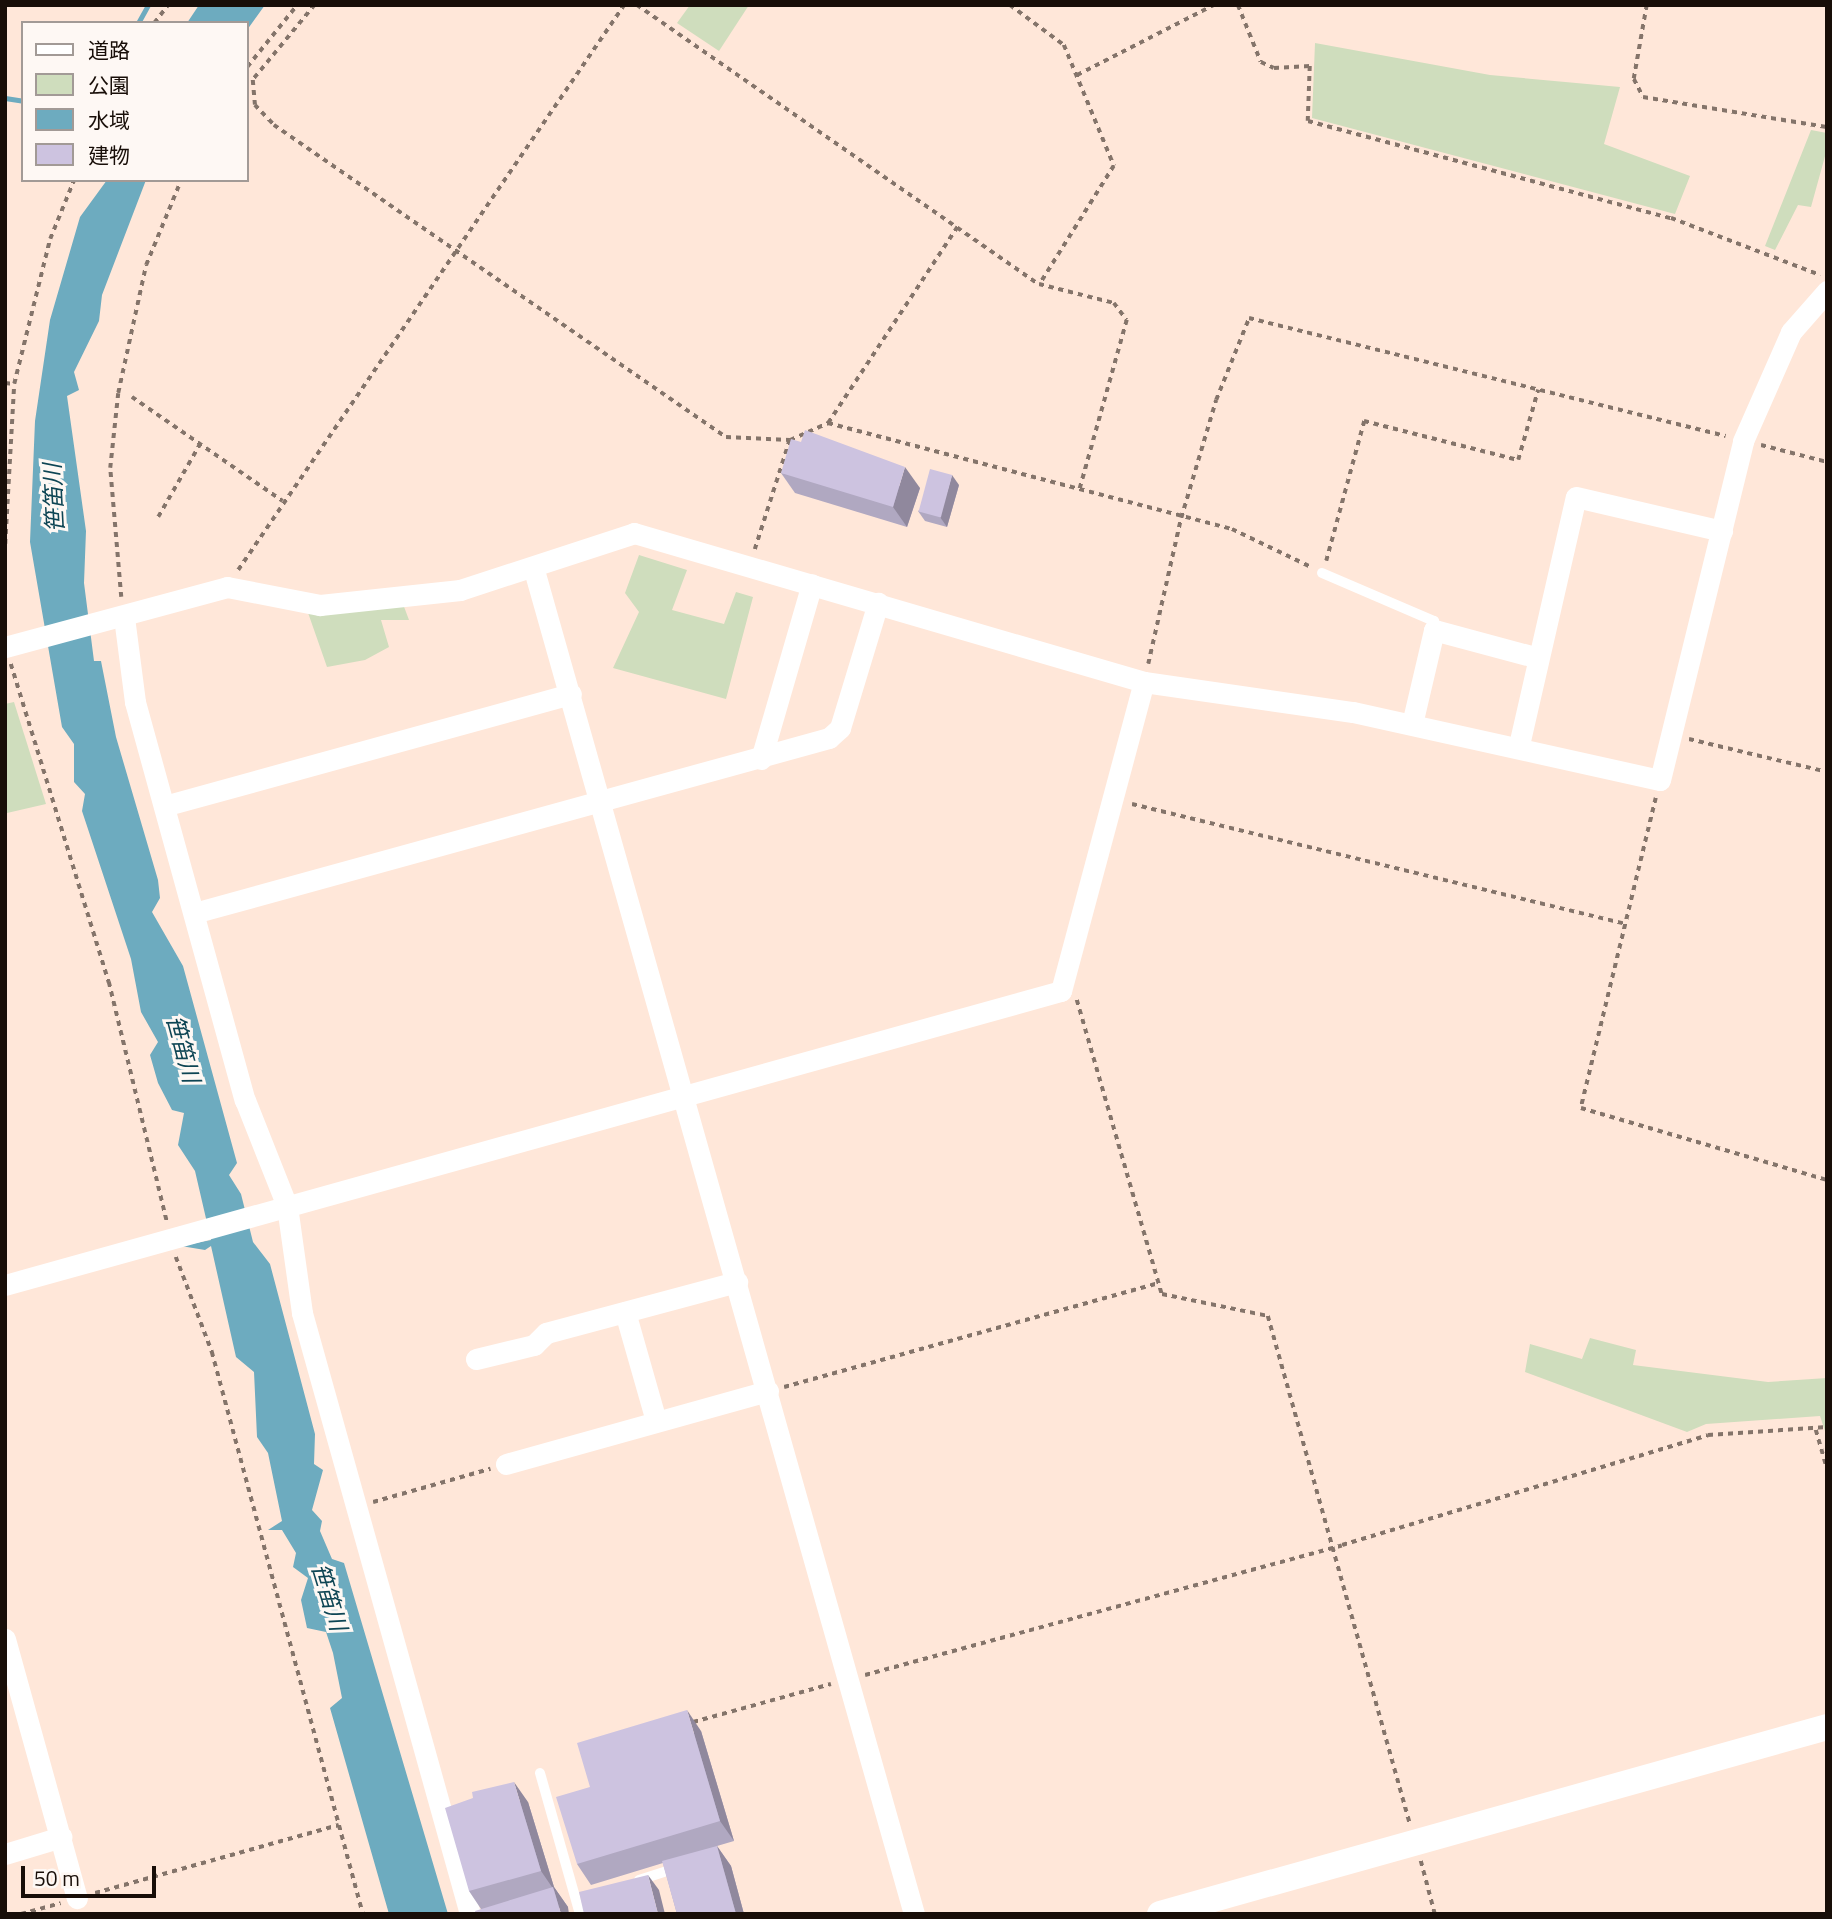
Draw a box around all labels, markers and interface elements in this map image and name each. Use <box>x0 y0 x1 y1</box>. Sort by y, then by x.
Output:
legend <box>21 21 248 182</box>
text: 道路 <box>88 34 130 66</box>
text: 公園 <box>88 69 130 101</box>
text: 水域 <box>88 104 130 136</box>
text: 建物 <box>88 139 130 171</box>
water label: 笹笛川 <box>38 463 70 533</box>
water label: 笹笛川 <box>161 1012 205 1086</box>
water label: 笹笛川 <box>306 1560 352 1634</box>
scale bar <box>24 1853 159 1897</box>
text: 50 m <box>34 1862 80 1894</box>

